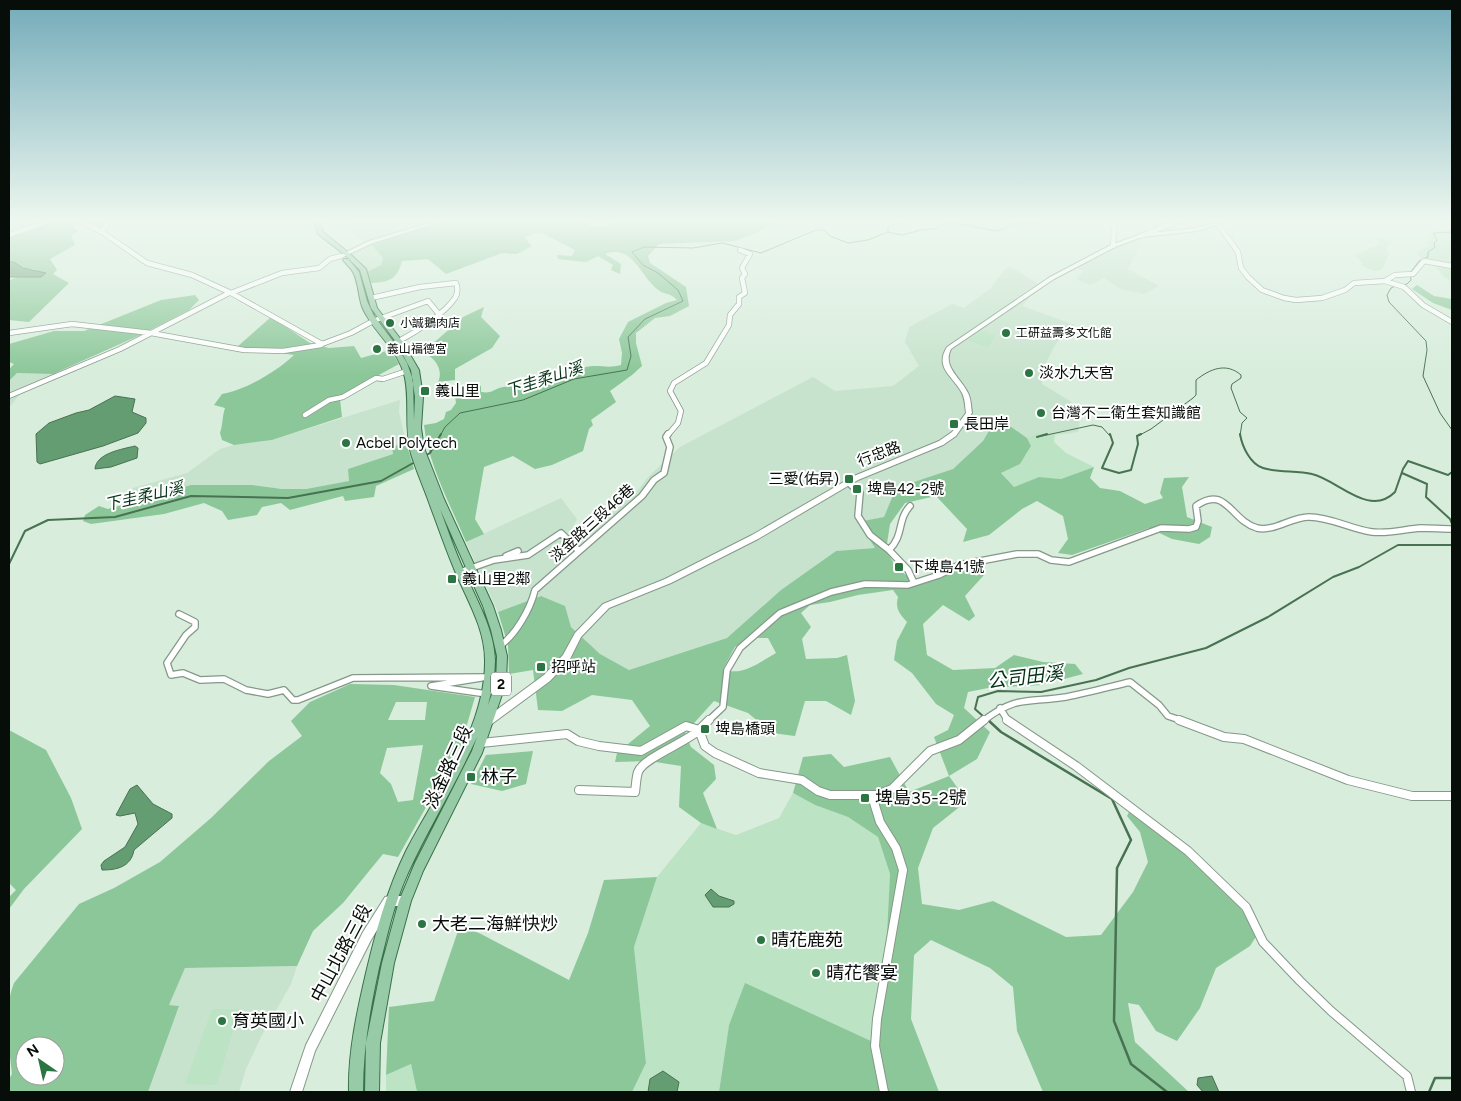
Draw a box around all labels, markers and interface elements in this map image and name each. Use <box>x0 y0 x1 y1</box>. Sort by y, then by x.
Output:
place label: 小誠鵝肉店 <box>400 316 460 330</box>
marker: 小誠鵝肉店 <box>384 317 396 329</box>
place label: 工研益壽多文化館 <box>1016 326 1112 340</box>
marker: 工研益壽多文化館 <box>1000 327 1012 339</box>
place label: 義山福德宮 <box>387 342 447 356</box>
marker: 義山福德宮 <box>371 343 383 355</box>
water label: 下圭柔山溪 <box>503 357 587 400</box>
place label: 淡水九天宮 <box>1039 364 1114 382</box>
marker: 淡水九天宮 <box>1023 367 1035 379</box>
place label: 義山里 <box>435 382 480 400</box>
marker: 義山里 <box>419 385 431 397</box>
place label: 台灣不二衛生套知識館 <box>1051 404 1201 422</box>
marker: 台灣不二衛生套知識館 <box>1035 407 1047 419</box>
place label: 長田岸 <box>964 415 1009 433</box>
marker: 長田岸 <box>948 418 960 430</box>
place label: Acbel Polytech <box>356 434 457 452</box>
marker: Acbel Polytech <box>340 437 352 449</box>
street label: 行忠路 <box>855 438 903 470</box>
place label: 三愛(佑昇) <box>768 470 839 488</box>
marker: 三愛(佑昇) <box>843 473 855 485</box>
water label: 下圭柔山溪 <box>103 477 187 514</box>
street label: 淡金路三段46巷 <box>546 480 638 566</box>
place label: 埤島42-2號 <box>867 480 944 498</box>
marker: 埤島42-2號 <box>851 483 863 495</box>
place label: 下埤島41號 <box>909 558 985 576</box>
marker: 下埤島41號 <box>893 561 905 573</box>
place label: 義山里2鄰 <box>462 570 530 588</box>
marker: 義山里2鄰 <box>446 573 458 585</box>
place label: 招呼站 <box>551 658 596 676</box>
marker: 招呼站 <box>535 661 547 673</box>
water label: 公司田溪 <box>986 661 1067 693</box>
road number: 2 <box>491 672 511 696</box>
place label: 埤島橋頭 <box>715 720 775 738</box>
street label: 淡金路三段 <box>419 722 477 812</box>
marker: 埤島橋頭 <box>699 723 711 735</box>
place label: 林子 <box>481 766 517 788</box>
marker: 林子 <box>465 771 477 783</box>
place label: 埤島35-2號 <box>875 787 967 809</box>
marker: 埤島35-2號 <box>859 792 871 804</box>
street label: 中山北路三段 <box>306 900 376 1006</box>
place label: 大老二海鮮快炒 <box>432 913 558 935</box>
marker: 大老二海鮮快炒 <box>416 918 428 930</box>
place label: 晴花鹿苑 <box>771 929 843 951</box>
marker: 晴花鹿苑 <box>755 934 767 946</box>
place label: 晴花饗宴 <box>826 962 898 984</box>
marker: 晴花饗宴 <box>810 967 822 979</box>
place label: 育英國小 <box>232 1010 304 1032</box>
marker: 育英國小 <box>216 1015 228 1027</box>
north arrow <box>15 1036 65 1086</box>
text: N <box>24 1041 42 1061</box>

